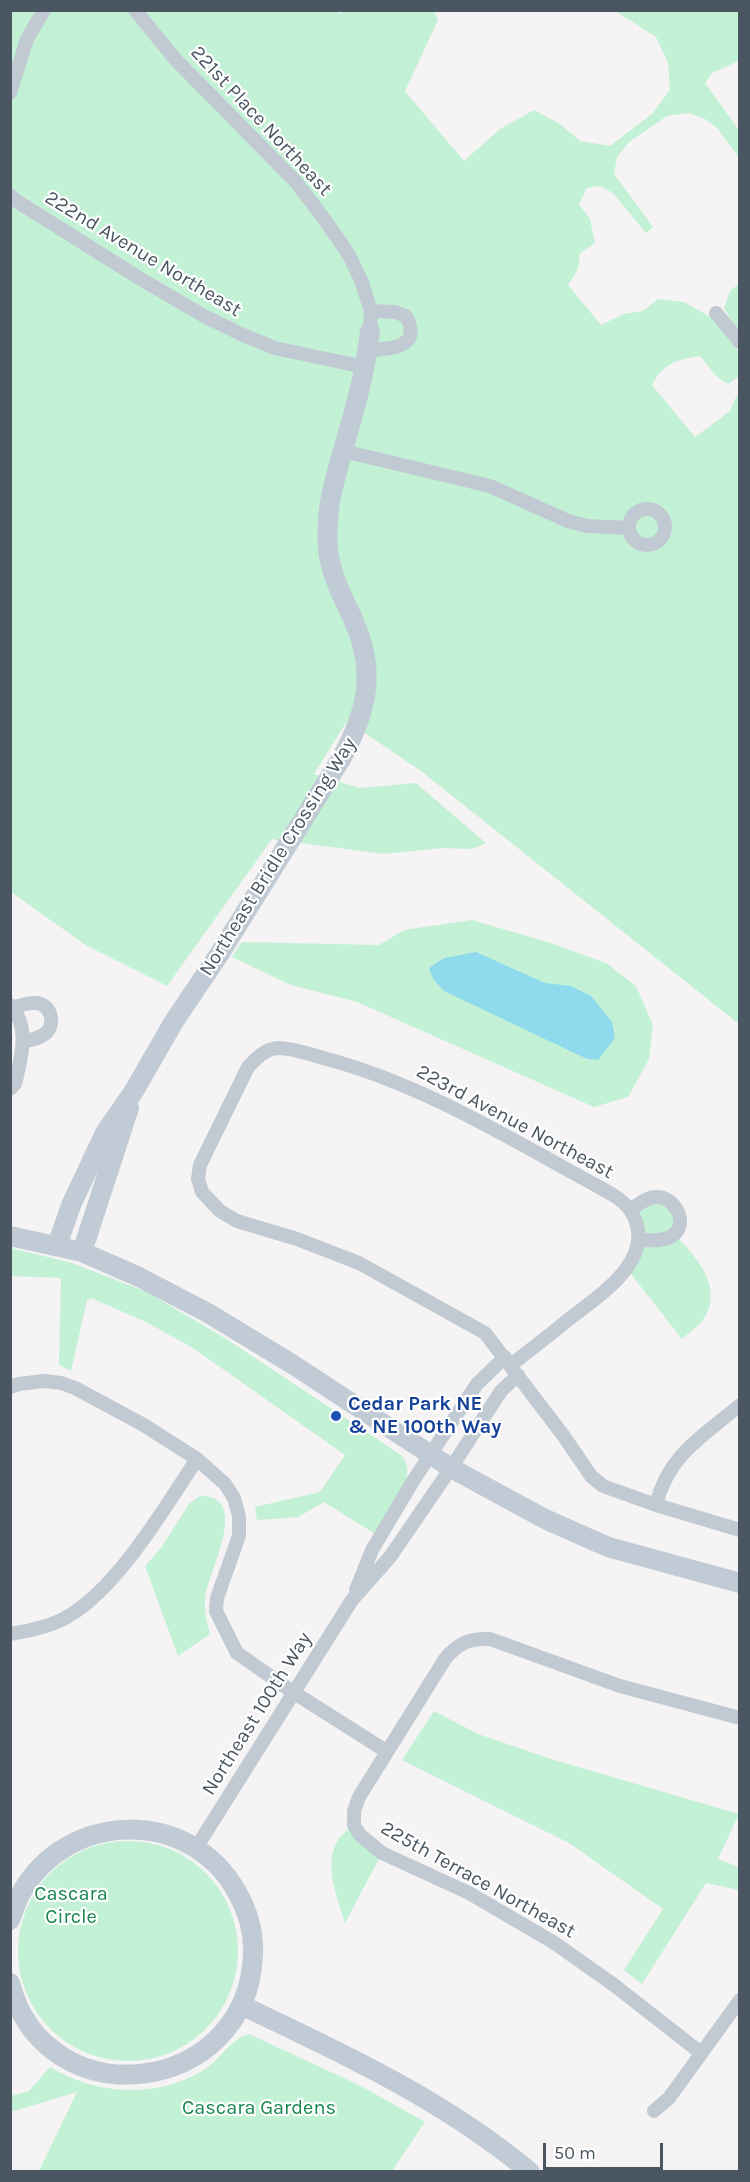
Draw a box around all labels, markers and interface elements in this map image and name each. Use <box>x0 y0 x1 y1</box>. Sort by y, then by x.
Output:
street label: 221st Place Northeast <box>185 41 337 201</box>
street label: 222nd Avenue Northeast <box>40 186 246 322</box>
street label: Northeast Bridle Crossing Way <box>195 733 361 981</box>
street label: 223rd Avenue Northeast <box>412 1060 618 1184</box>
place label: Cedar Park NE & NE 100th Way <box>348 1392 501 1439</box>
marker: Cedar Park NE & NE 100th Way <box>329 1409 343 1423</box>
street label: Northeast 100th Way <box>197 1628 317 1800</box>
street label: 225th Terrace Northeast <box>376 1816 580 1944</box>
park label: Cascara Circle <box>34 1882 108 1929</box>
park label: Cascara Gardens <box>182 2096 336 2120</box>
scale bar <box>546 2131 666 2169</box>
text: 50 m <box>554 2142 596 2164</box>

